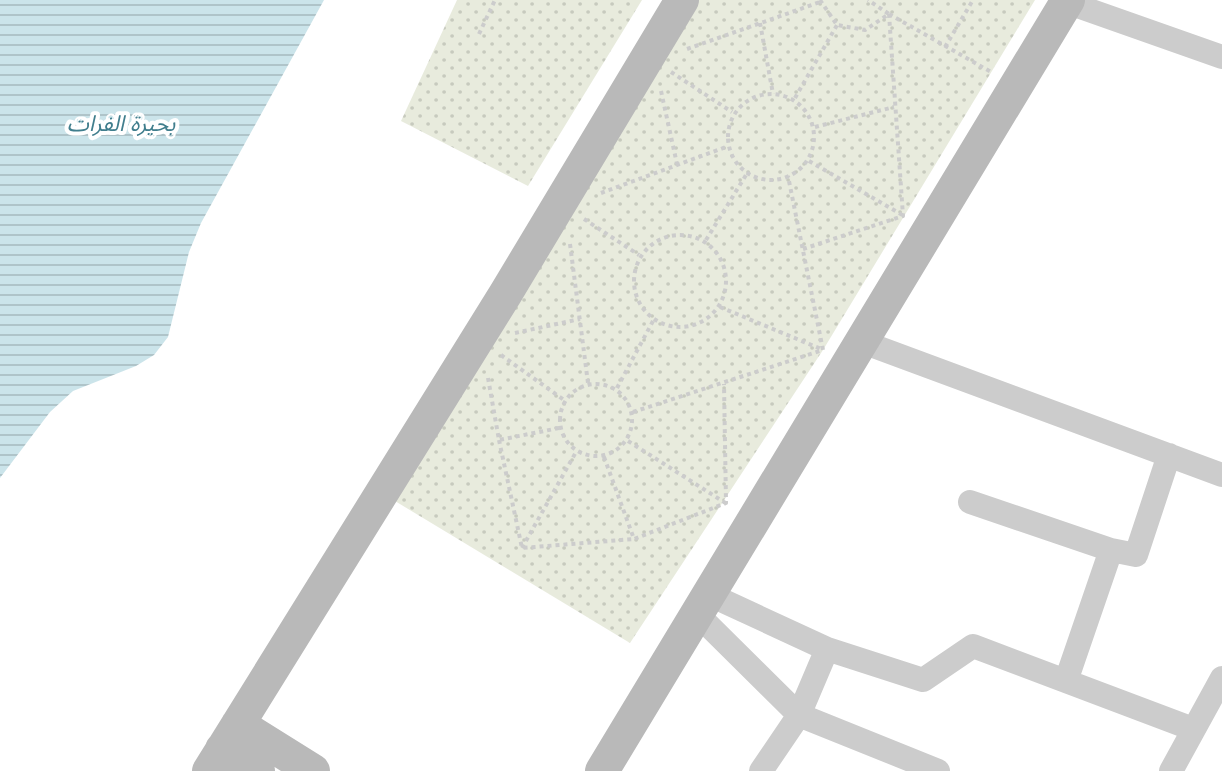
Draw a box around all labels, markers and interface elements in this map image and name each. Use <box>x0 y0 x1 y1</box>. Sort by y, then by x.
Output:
water label: بحيرة الفرات <box>67 110 176 137</box>

